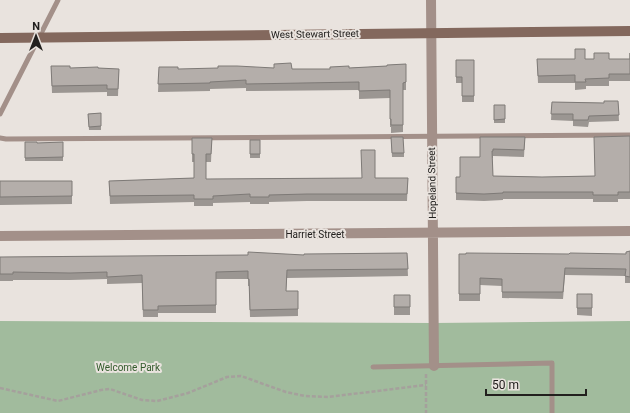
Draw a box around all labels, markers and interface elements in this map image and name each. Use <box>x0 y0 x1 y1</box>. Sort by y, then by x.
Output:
north arrow <box>16 16 56 56</box>
text: N <box>32 20 40 33</box>
street label: West Stewart Street <box>271 28 359 40</box>
street label: Hopeland Street <box>426 147 438 219</box>
street label: Harriet Street <box>285 229 345 240</box>
park label: Welcome Park <box>96 362 161 373</box>
scale bar <box>486 371 586 397</box>
text: 50 m <box>492 378 519 392</box>

